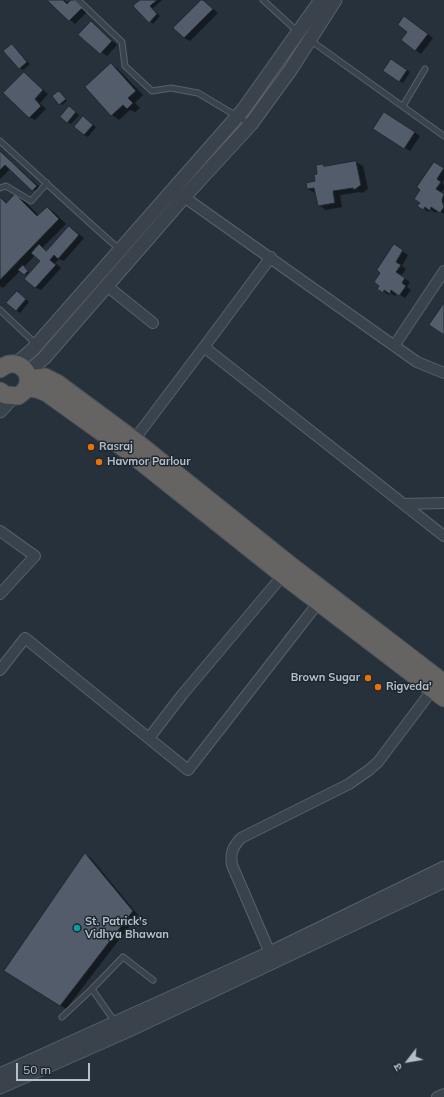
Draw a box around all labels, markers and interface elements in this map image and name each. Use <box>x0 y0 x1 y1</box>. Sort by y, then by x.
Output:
place label: Rasraj <box>99 440 133 454</box>
marker: Rasraj <box>86 442 96 452</box>
place label: Havmor Parlour <box>107 455 190 469</box>
marker: Havmor Parlour <box>94 457 104 467</box>
place label: Brown Sugar <box>291 671 360 685</box>
marker: Brown Sugar <box>363 673 373 683</box>
place label: Rigveda' <box>386 680 432 694</box>
marker: Rigveda' <box>373 682 383 692</box>
place label: St. Patrick's Vidhya Bhawan <box>85 915 169 941</box>
marker: St. Patrick's Vidhya Bhawan <box>72 923 82 933</box>
north arrow <box>388 1041 428 1081</box>
scale bar <box>18 1055 92 1081</box>
text: उ <box>390 1061 405 1074</box>
text: 50 m <box>23 1062 51 1077</box>

